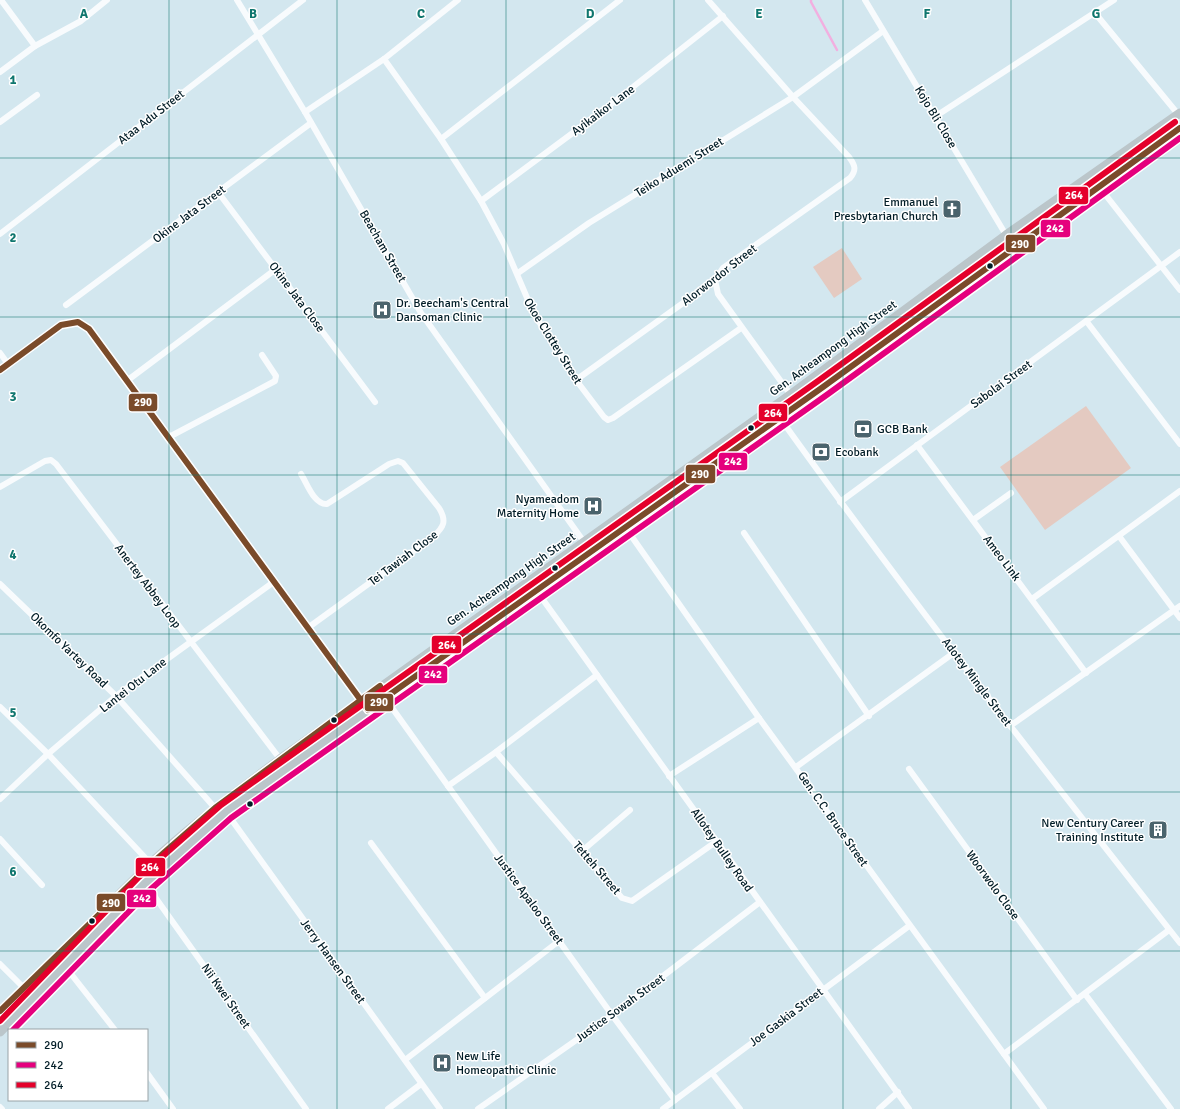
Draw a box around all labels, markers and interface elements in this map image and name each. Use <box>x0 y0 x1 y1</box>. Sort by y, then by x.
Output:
text: A <box>80 6 89 22</box>
text: B <box>249 6 257 22</box>
text: C <box>417 6 425 22</box>
text: D <box>586 6 595 22</box>
text: E <box>755 6 763 22</box>
text: F <box>924 6 931 22</box>
text: G <box>1092 6 1100 22</box>
text: 1 <box>9 72 17 88</box>
street label: Ayikaikor Lane <box>569 82 638 139</box>
street label: Kojo Bli Close <box>911 83 960 151</box>
street label: Ataa Adu Street <box>115 87 188 148</box>
street label: Teiko Aduemi Street <box>632 134 726 201</box>
street label: Okine Jata Street <box>150 182 229 247</box>
line badge: 264 <box>1058 186 1089 205</box>
text: 264 <box>1065 189 1083 202</box>
place label: Emmanuel Presbytarian Church <box>834 195 938 224</box>
church icon: Emmanuel Presbytarian Church <box>941 198 963 220</box>
street label: Beacham Street <box>356 207 409 285</box>
line badge: 242 <box>1040 219 1071 238</box>
text: 242 <box>1046 222 1064 235</box>
text: 2 <box>9 230 17 246</box>
line badge: 290 <box>1005 234 1036 253</box>
text: 290 <box>1011 238 1029 251</box>
street label: Alorwordor Street <box>679 241 760 309</box>
street label: Okine Jata Close <box>265 259 328 336</box>
unlabelled marker <box>985 261 995 271</box>
street label: Okoe Clottey Street <box>520 295 585 387</box>
place label: Dr. Beecham's Central Dansoman Clinic <box>396 296 509 325</box>
street label: Gen. Acheampong High Street <box>767 297 900 400</box>
hospital icon: Dr. Beecham's Central Dansoman Clinic <box>371 299 393 321</box>
street label: Sabolai Street <box>968 357 1035 412</box>
text: 3 <box>9 389 17 405</box>
line badge: 290 <box>128 393 158 412</box>
text: 290 <box>134 396 152 409</box>
line badge: 264 <box>758 403 788 422</box>
text: 264 <box>764 407 782 420</box>
bank icon: GCB Bank <box>852 418 874 440</box>
place label: GCB Bank <box>877 422 928 437</box>
unlabelled marker <box>746 423 756 433</box>
bank icon: Ecobank <box>810 441 832 463</box>
place label: Ecobank <box>835 445 878 460</box>
line badge: 242 <box>718 452 748 471</box>
text: 242 <box>724 455 742 468</box>
line badge: 290 <box>685 464 716 484</box>
text: 290 <box>691 468 709 481</box>
place label: Nyameadom Maternity Home <box>497 492 579 521</box>
hospital icon: Nyameadom Maternity Home <box>582 495 604 517</box>
street label: Tei Tawiah Close <box>366 527 441 589</box>
street label: Gen. Acheampong High Street <box>444 529 578 630</box>
street label: Ameo Link <box>979 532 1024 584</box>
street label: Anertey Abbey Loop <box>111 541 184 631</box>
text: 4 <box>9 547 17 563</box>
unlabelled marker <box>550 563 560 573</box>
street label: Okomfo Yartey Road <box>27 609 111 691</box>
line badge: 264 <box>431 635 462 654</box>
street label: Adotey Mingle Street <box>938 635 1015 730</box>
text: 264 <box>438 639 456 652</box>
street label: Lantei Otu Lane <box>97 655 170 716</box>
line badge: 242 <box>418 665 448 684</box>
text: 242 <box>424 668 442 681</box>
line badge: 290 <box>364 693 394 712</box>
text: 290 <box>370 696 388 709</box>
text: 5 <box>9 705 17 721</box>
unlabelled marker <box>329 715 339 725</box>
street label: Gen. C.C. Bruce Street <box>794 769 871 870</box>
unlabelled marker <box>245 799 255 809</box>
street label: Allotey Bulley Road <box>687 806 756 895</box>
place label: New Century Career Training Institute <box>1041 816 1145 845</box>
building icon: New Century Career Training Institute <box>1147 819 1169 841</box>
street label: Tetteh Street <box>569 839 624 898</box>
street label: Woorwolo Close <box>962 848 1023 923</box>
street label: Justice Apaloo Street <box>491 851 567 948</box>
line badge: 264 <box>135 857 166 877</box>
text: 264 <box>141 861 159 874</box>
text: 6 <box>9 864 17 880</box>
line badge: 242 <box>126 889 157 908</box>
text: 242 <box>133 892 151 905</box>
line badge: 290 <box>96 893 126 912</box>
text: 290 <box>102 897 120 910</box>
unlabelled marker <box>87 916 97 926</box>
street label: Jerry Hansen Street <box>297 916 368 1007</box>
street label: Nii Kwei Street <box>198 961 253 1032</box>
street label: Justice Sowah Street <box>573 971 668 1046</box>
street label: Joe Gaskia Street <box>746 985 826 1050</box>
legend <box>8 1029 148 1101</box>
text: 290 <box>44 1038 63 1053</box>
place label: New Life Homeopathic Clinic <box>456 1049 557 1078</box>
hospital icon: New Life Homeopathic Clinic <box>431 1052 453 1074</box>
text: 242 <box>44 1058 63 1073</box>
text: 264 <box>44 1078 64 1093</box>

